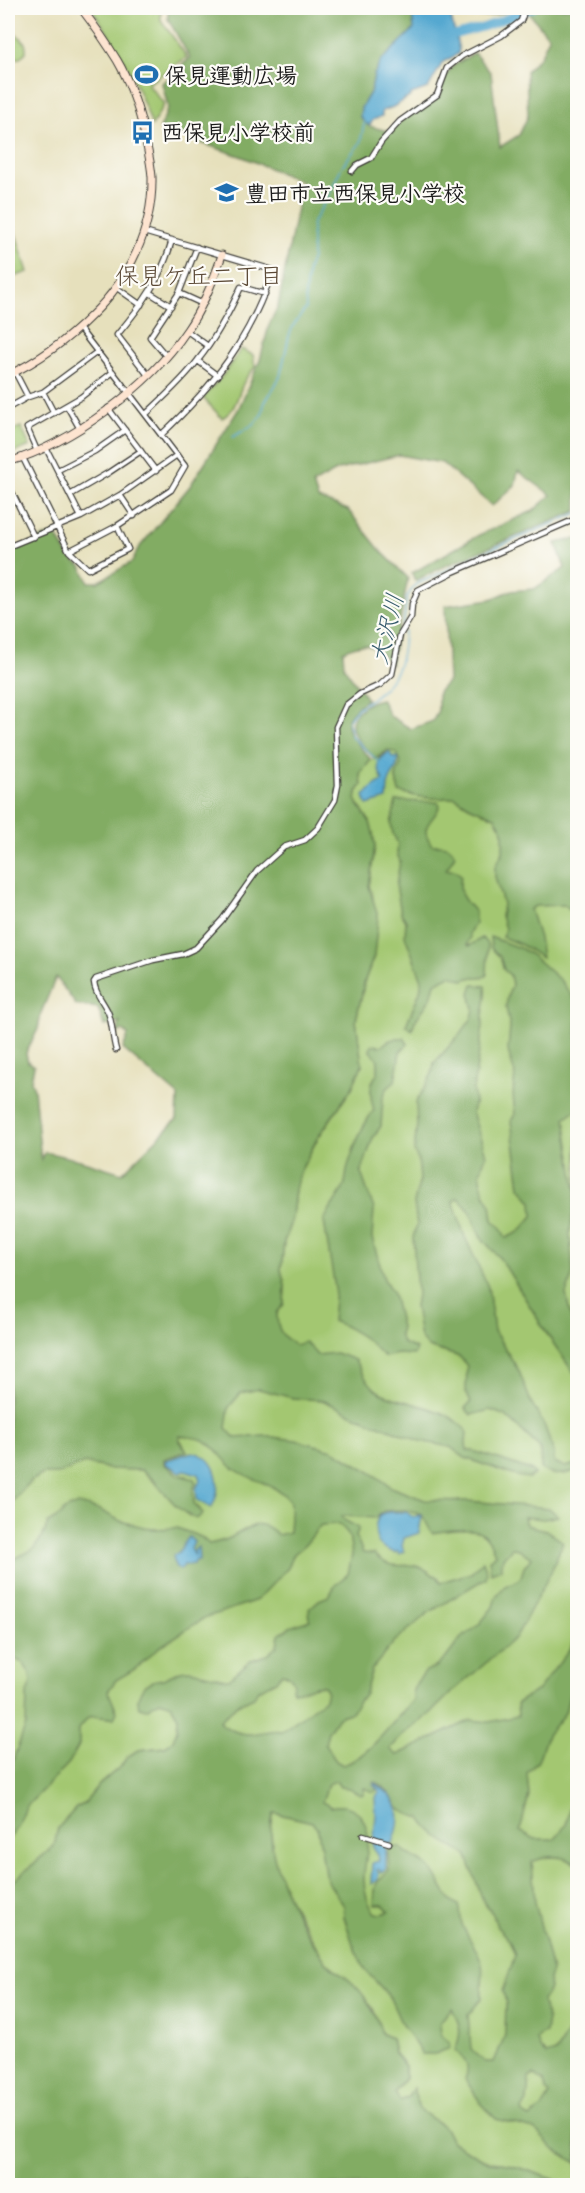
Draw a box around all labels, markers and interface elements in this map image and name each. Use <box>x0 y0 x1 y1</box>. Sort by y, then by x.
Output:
sports icon: 保見運動広場 <box>134 62 160 88</box>
place label: 保見運動広場 <box>165 62 297 89</box>
bus stop icon: 西保見小学校前 <box>130 119 156 145</box>
place label: 西保見小学校前 <box>161 119 315 146</box>
school or university icon: 豊田市立西保見小学校 <box>214 180 240 206</box>
place label: 豊田市立西保見小学校 <box>245 180 465 207</box>
district label: 保見ケ丘二丁目 <box>115 261 283 290</box>
water label: 大沢川 <box>364 590 409 667</box>

